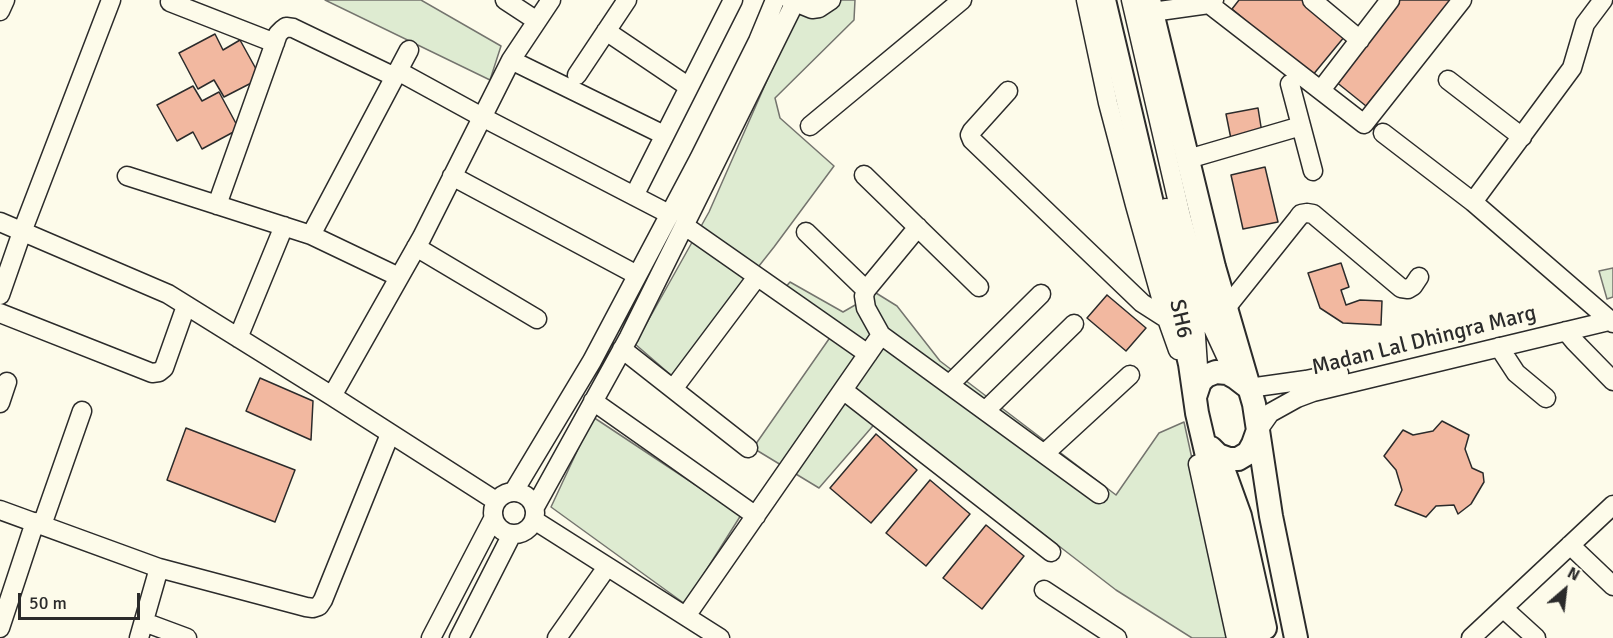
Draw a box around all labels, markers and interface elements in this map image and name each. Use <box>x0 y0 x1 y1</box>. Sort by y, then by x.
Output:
street label: SH6 <box>1163 297 1197 341</box>
street label: Madan Lal Dhingra Marg <box>1309 300 1539 382</box>
north arrow <box>1535 560 1595 620</box>
text: N <box>1564 563 1583 586</box>
scale bar <box>21 581 142 619</box>
text: 50 m <box>29 592 67 614</box>

